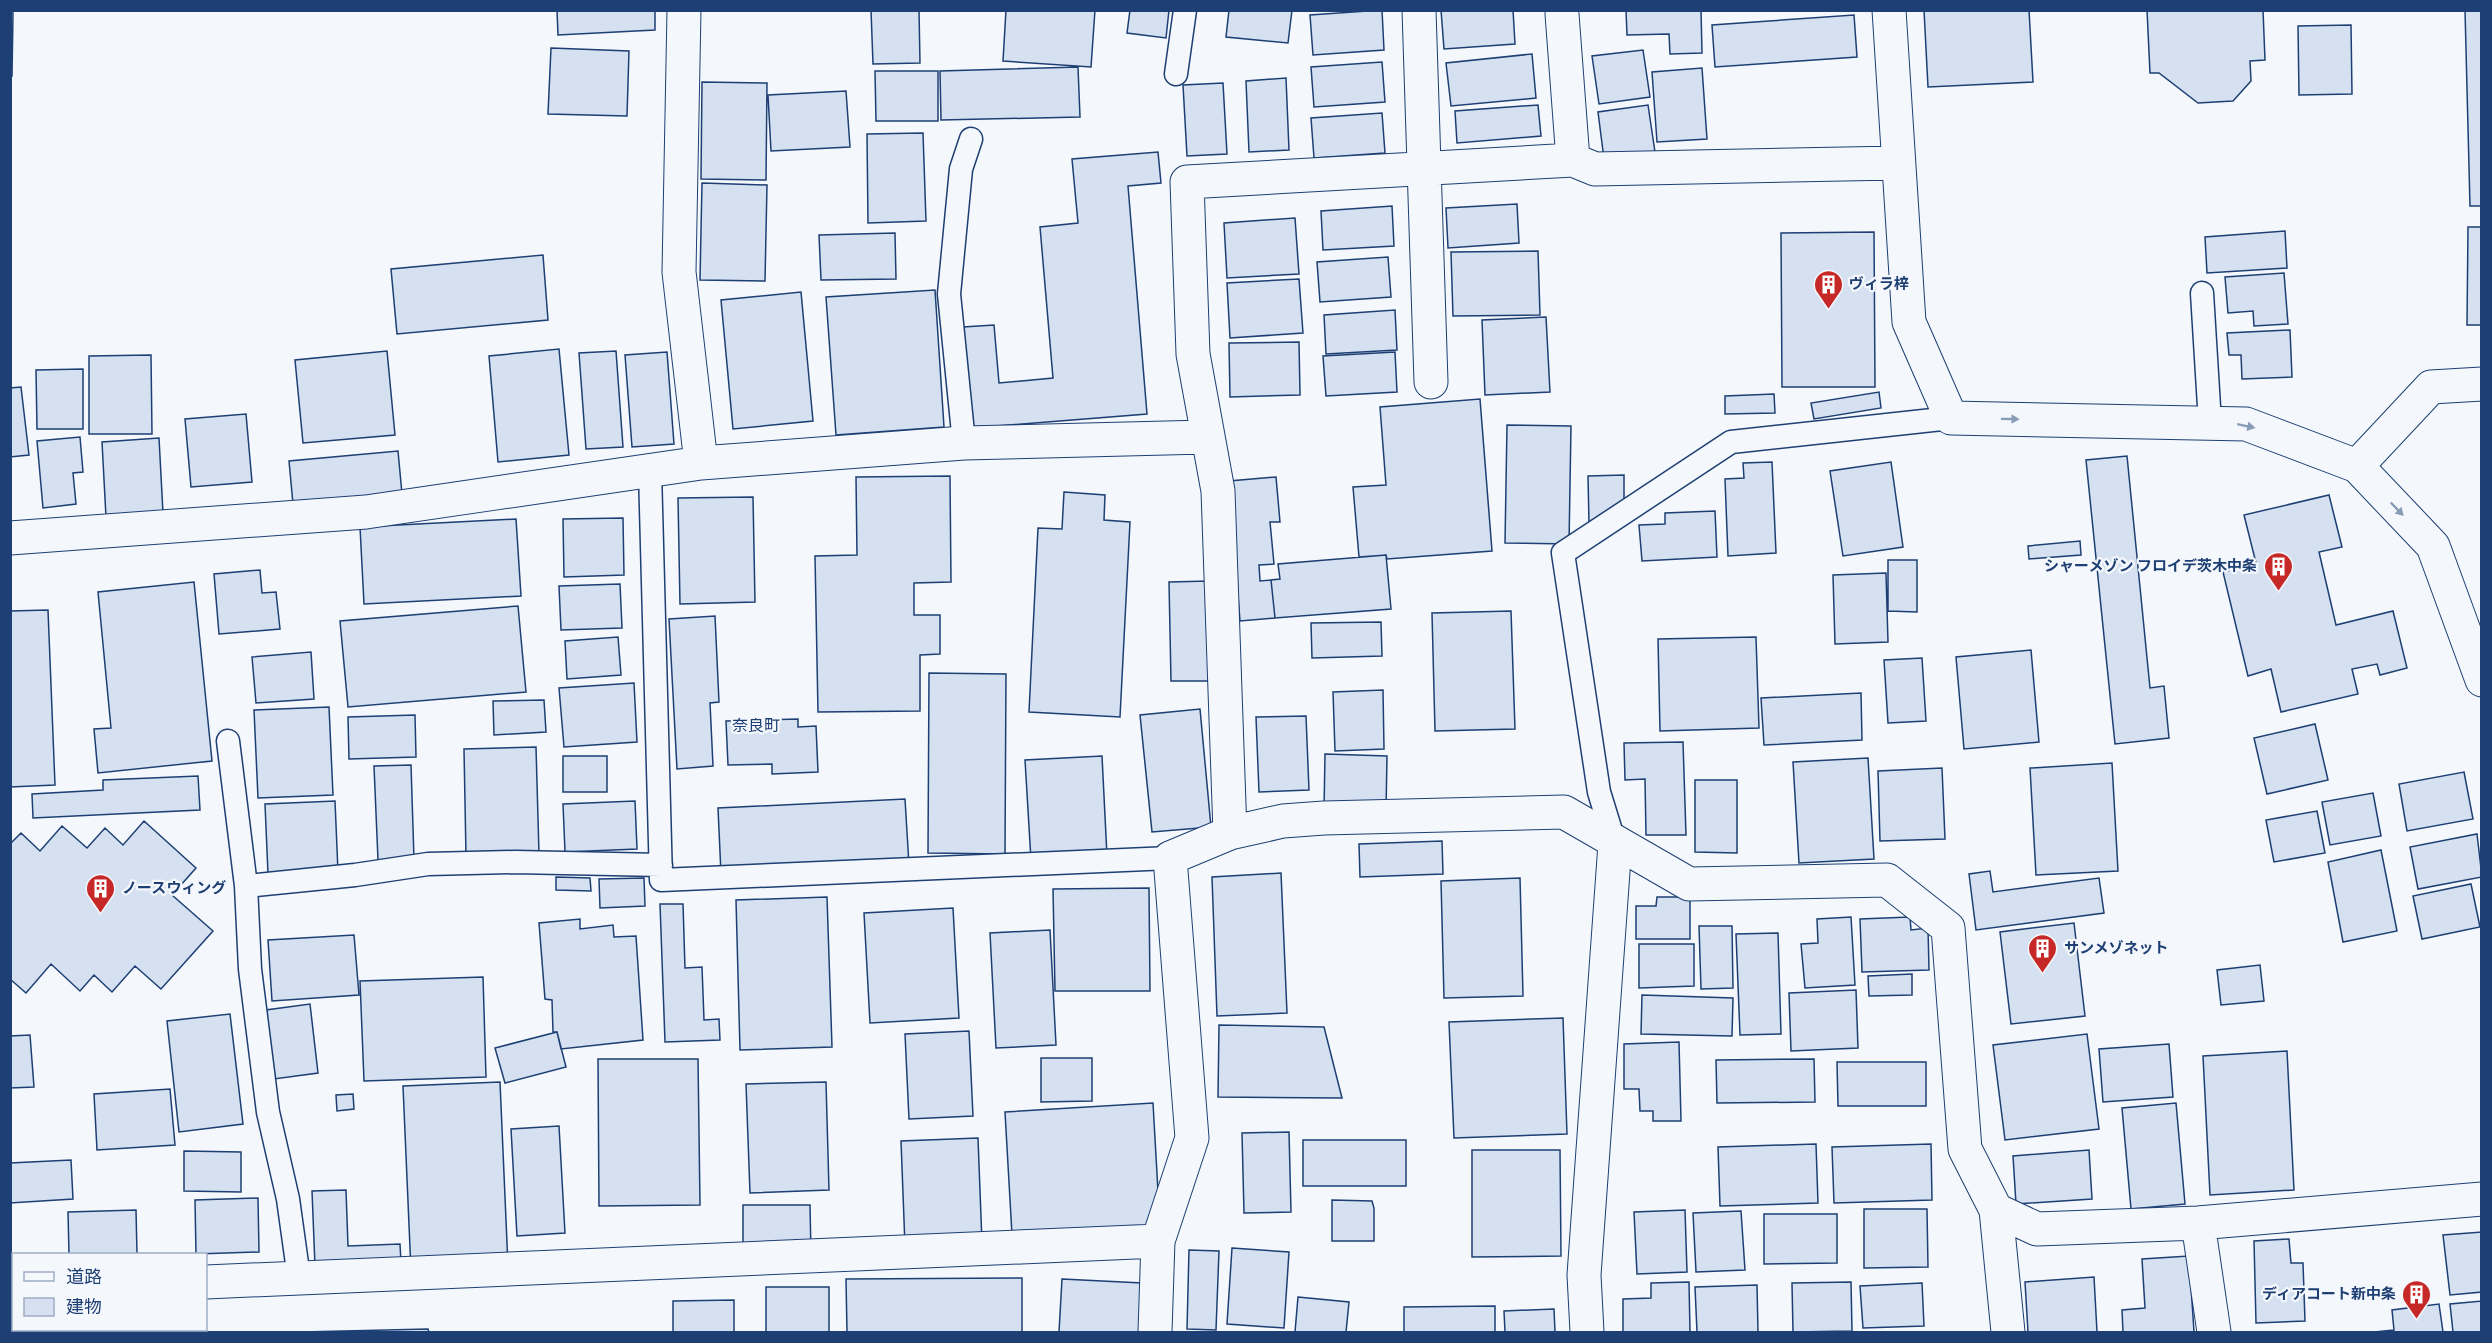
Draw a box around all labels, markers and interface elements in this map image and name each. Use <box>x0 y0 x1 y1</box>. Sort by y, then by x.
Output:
building icon: ヴィラ梓 <box>1812 268 1844 310</box>
place label: ヴィラ梓 <box>1849 274 1909 294</box>
one-way arrow <box>2000 414 2019 424</box>
one-way arrow <box>2237 422 2256 431</box>
one-way arrow <box>2390 501 2404 516</box>
building icon: シャーメゾン フロイデ茨木中条 <box>2262 550 2294 592</box>
place label: シャーメゾン フロイデ茨木中条 <box>2044 556 2257 576</box>
district label: 奈良町 <box>732 715 780 736</box>
building icon: ノースウィング <box>85 872 117 914</box>
place label: ノースウィング <box>122 878 226 898</box>
building icon: サンメゾネット <box>2027 932 2059 974</box>
place label: サンメゾネット <box>2064 938 2169 958</box>
legend <box>12 1253 207 1331</box>
text: 道路 <box>66 1265 102 1289</box>
building icon: ディアコート新中条 <box>2401 1278 2433 1320</box>
place label: ディアコート新中条 <box>2262 1284 2396 1304</box>
text: 建物 <box>66 1295 102 1319</box>

